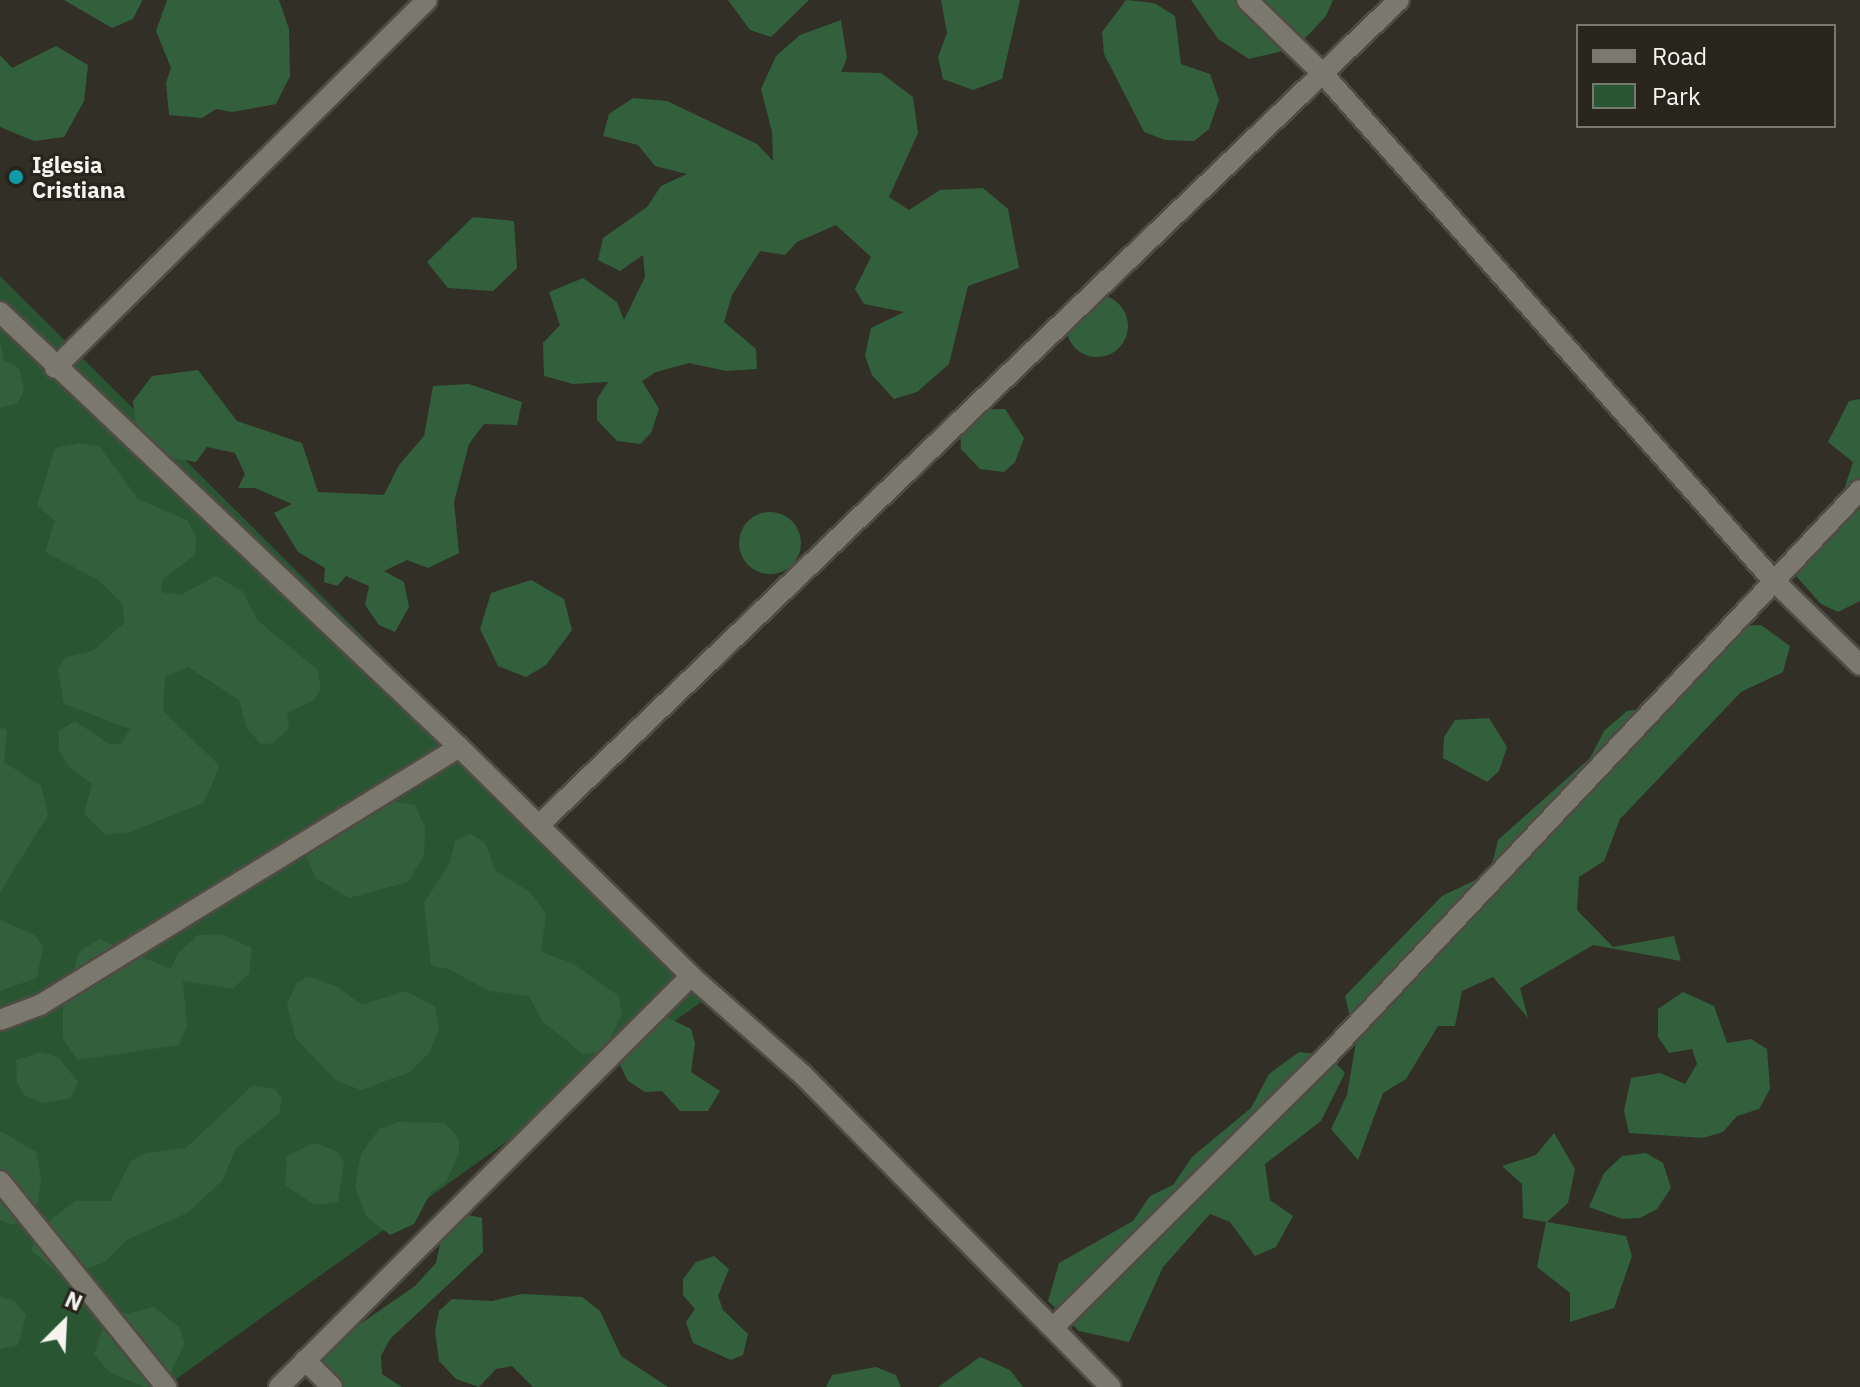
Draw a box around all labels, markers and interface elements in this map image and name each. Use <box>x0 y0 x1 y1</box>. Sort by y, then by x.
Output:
legend <box>1576 24 1836 128</box>
text: Road <box>1652 40 1707 72</box>
text: Park <box>1652 80 1701 112</box>
place label: Iglesia Cristiana <box>32 151 125 202</box>
marker: Iglesia Cristiana <box>7 168 25 186</box>
north arrow <box>24 1283 104 1363</box>
text: N <box>61 1284 87 1317</box>

